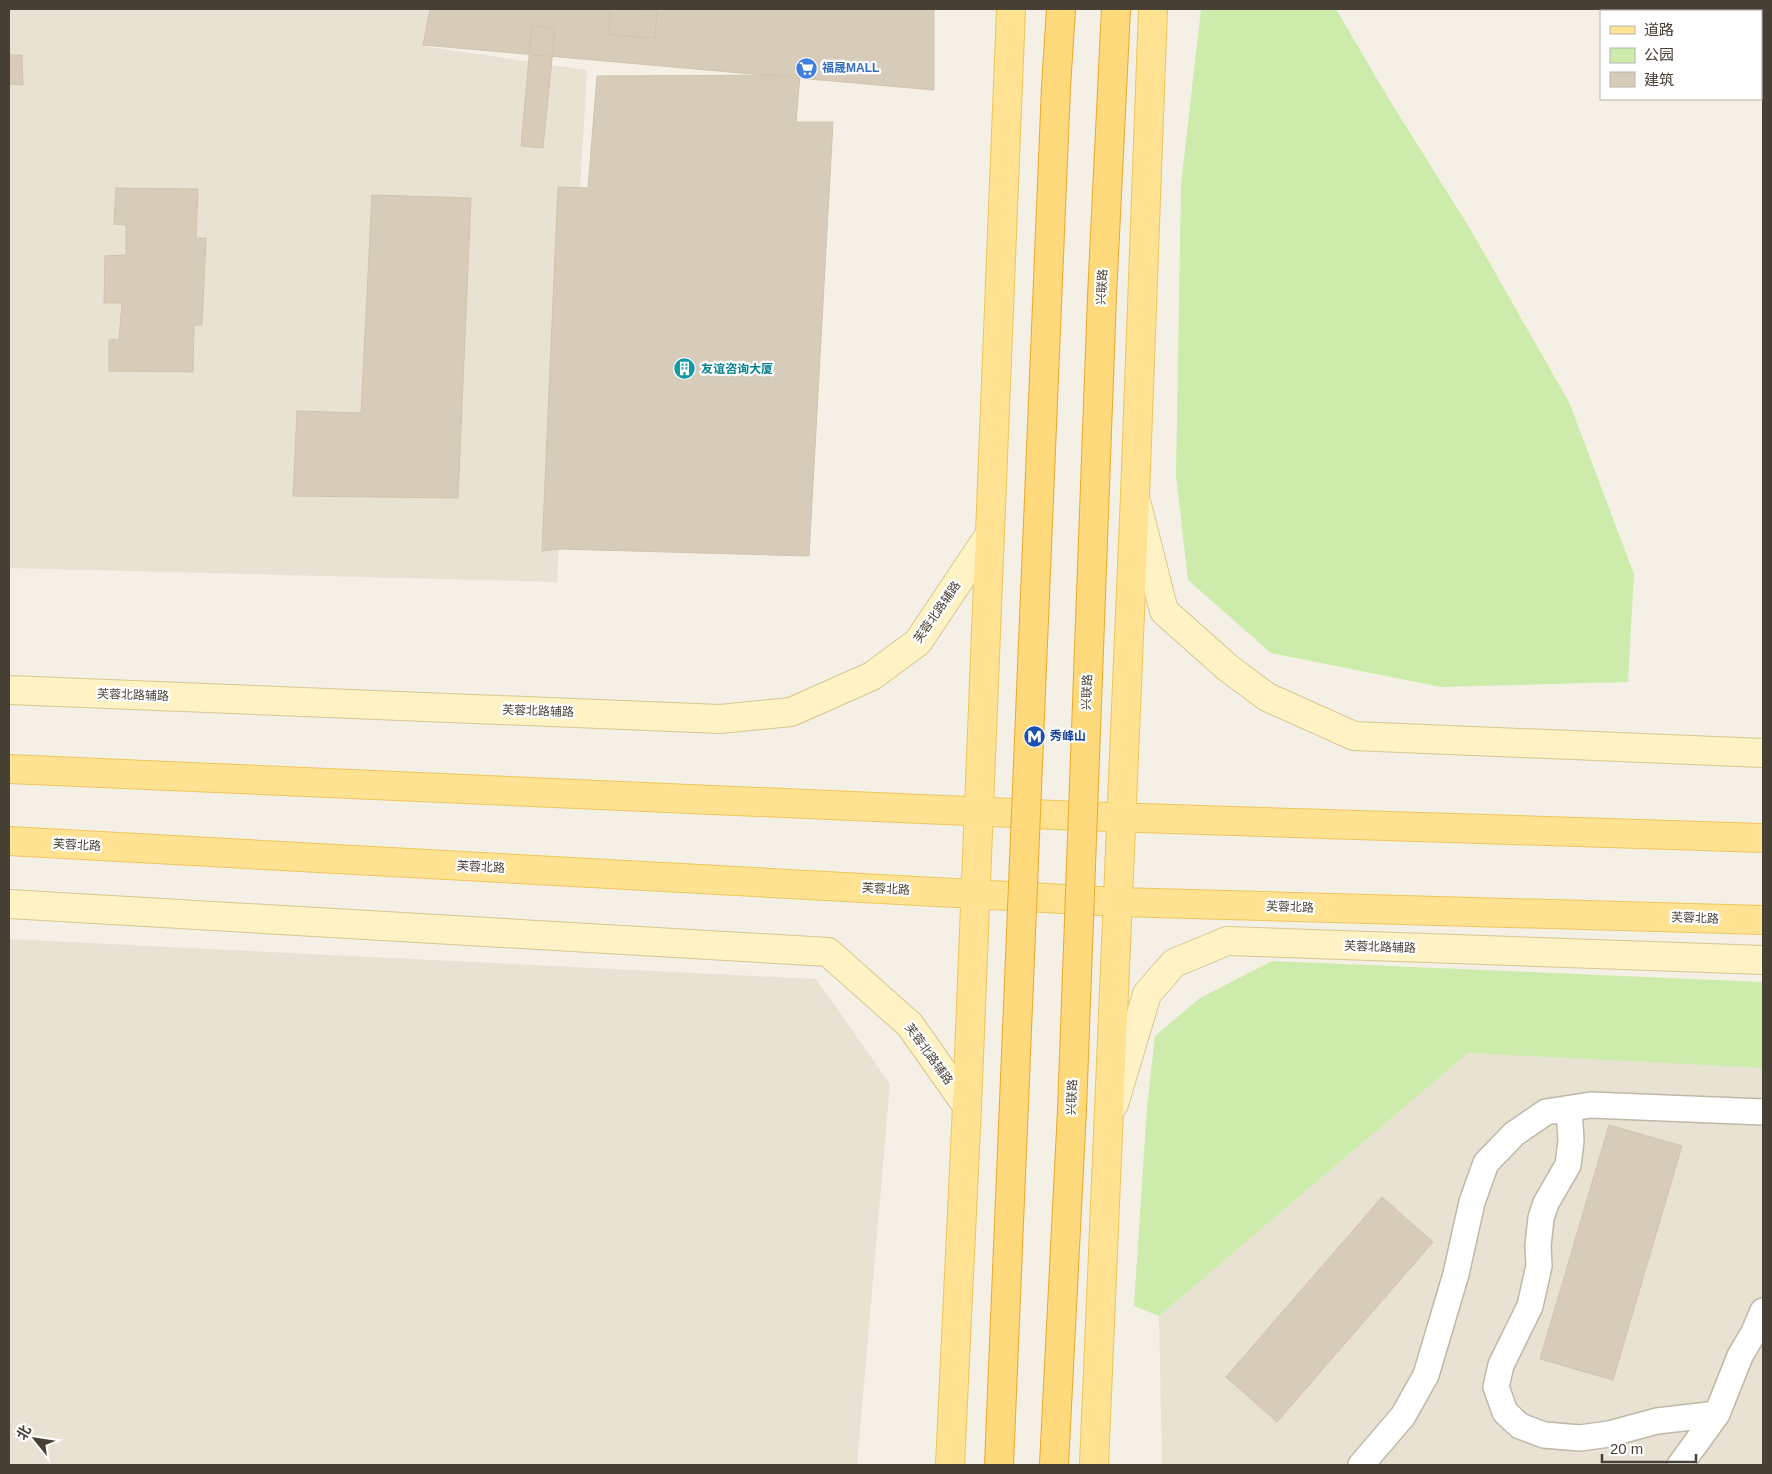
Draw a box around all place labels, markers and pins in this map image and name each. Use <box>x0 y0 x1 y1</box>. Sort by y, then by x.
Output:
supermarket icon: 福晟MALL <box>794 56 818 80</box>
place label: 福晟MALL <box>822 61 879 75</box>
building icon: 友谊咨询大厦 <box>673 357 697 381</box>
place label: 友谊咨询大厦 <box>701 362 773 376</box>
metro station icon: 秀峰山 <box>1022 724 1046 748</box>
place label: 秀峰山 <box>1050 729 1086 743</box>

